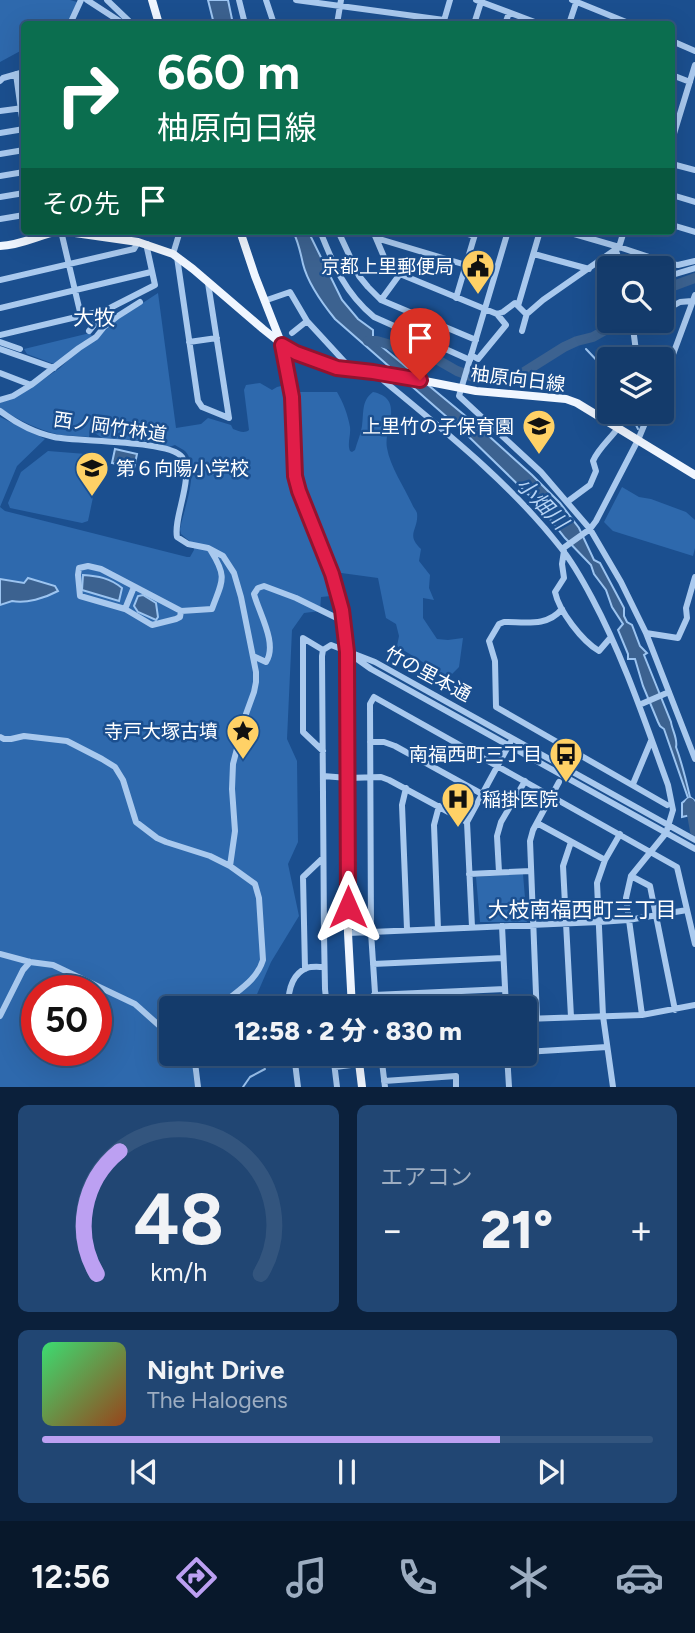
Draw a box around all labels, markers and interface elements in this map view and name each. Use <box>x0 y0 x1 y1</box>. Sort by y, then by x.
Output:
text: 660 m <box>157 42 300 101</box>
icon: right <box>42 49 133 140</box>
text: 柚原向日線 <box>157 109 317 147</box>
icon: arrive <box>134 182 172 220</box>
text: その先 <box>42 188 120 220</box>
public building icon: 京都上里郵便局 <box>459 247 497 296</box>
place label: 京都上里郵便局 <box>321 255 454 278</box>
map controls <box>597 256 674 424</box>
button: search <box>597 256 674 333</box>
district label: 大牧 <box>73 305 115 330</box>
pin <box>390 308 450 380</box>
icon: arrive <box>401 319 439 357</box>
button: layers <box>597 347 674 424</box>
street label: 柚原向日線 <box>469 362 567 396</box>
school or university icon: 上里竹の子保育園 <box>520 407 558 456</box>
street label: 西ノ岡竹林道 <box>52 408 168 446</box>
place label: 上里竹の子保育園 <box>362 415 514 438</box>
school or university icon: 第６向陽小学校 <box>73 449 111 498</box>
place label: 第６向陽小学校 <box>116 457 249 480</box>
water label: 小畑川 <box>511 472 574 536</box>
street label: 竹の里本通 <box>381 642 475 706</box>
place icon: 寺戸大塚古墳 <box>224 712 262 761</box>
place label: 寺戸大塚古墳 <box>104 720 218 743</box>
bus stop icon: 南福西町三丁目 <box>547 735 585 784</box>
place label: 南福西町三丁目 <box>409 743 542 766</box>
hospital icon: 稲掛医院 <box>439 780 477 829</box>
place label: 稲掛医院 <box>482 788 558 811</box>
position arrow <box>311 870 385 944</box>
district label: 大枝南福西町三丁目 <box>488 897 677 922</box>
speed limit sign: 50 <box>21 975 112 1066</box>
text: 12:58 · 2 分 · 830 m <box>234 1015 462 1047</box>
text: エアコン <box>381 1163 473 1191</box>
text: 48 <box>133 1176 224 1263</box>
text: 21° <box>480 1199 553 1261</box>
text: − <box>381 1207 404 1253</box>
text: + <box>629 1207 653 1253</box>
text: km/h <box>150 1257 207 1287</box>
text: Night Drive <box>147 1354 284 1386</box>
text: The Halogens <box>147 1386 288 1414</box>
icon: previous <box>125 1453 163 1491</box>
icon: pause <box>328 1453 366 1491</box>
icon: next <box>532 1453 570 1491</box>
icon: directions <box>172 1553 221 1602</box>
icon: music <box>282 1553 331 1602</box>
icon: phone <box>393 1553 442 1602</box>
icon: climate <box>504 1553 553 1602</box>
icon: car <box>615 1553 664 1602</box>
text: 12:56 <box>31 1558 110 1596</box>

